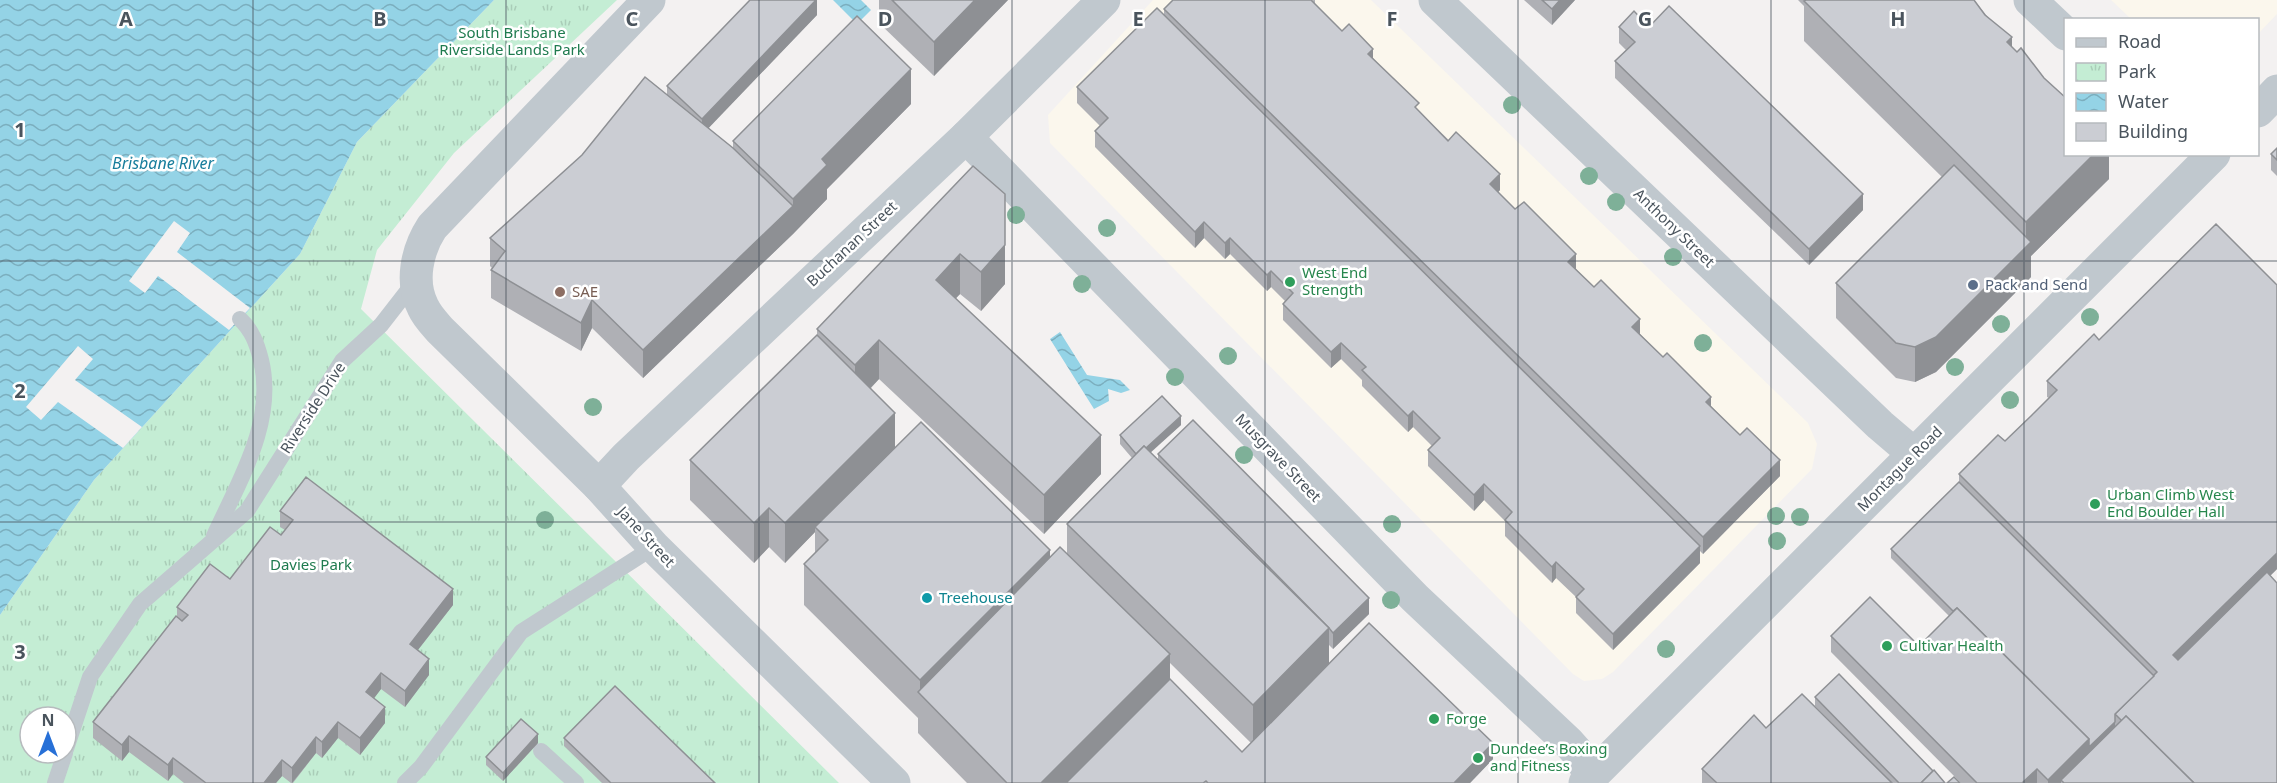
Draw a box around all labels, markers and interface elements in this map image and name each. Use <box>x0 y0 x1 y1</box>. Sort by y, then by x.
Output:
text: A <box>119 5 133 32</box>
text: B <box>373 5 387 32</box>
text: C <box>626 5 639 32</box>
text: D <box>878 5 892 32</box>
text: E <box>1132 5 1144 32</box>
text: F <box>1387 5 1397 32</box>
text: G <box>1638 5 1652 32</box>
text: H <box>1890 5 1906 32</box>
legend <box>2064 18 2259 156</box>
park label: South Brisbane Riverside Lands Park <box>439 22 585 59</box>
text: Road <box>2118 29 2161 53</box>
text: Park <box>2118 59 2156 83</box>
text: Water <box>2118 89 2169 113</box>
text: 1 <box>14 116 26 143</box>
text: Building <box>2118 119 2188 143</box>
water label: Brisbane River <box>112 152 215 174</box>
street label: Anthony Street <box>1630 184 1720 271</box>
street label: Buchanan Street <box>802 196 901 290</box>
place label: West End Strength <box>1302 262 1367 299</box>
place label: Pack and Send <box>1985 274 2088 294</box>
marker: West End Strength <box>1283 275 1297 289</box>
marker: Pack and Send <box>1966 278 1980 292</box>
place label: SAE <box>572 281 598 301</box>
marker: SAE <box>553 285 567 299</box>
street label: Riverside Drive <box>275 358 349 457</box>
text: 2 <box>14 377 26 404</box>
street label: Musgrave Street <box>1231 409 1326 506</box>
street label: Montague Road <box>1852 421 1946 515</box>
place label: Urban Climb West End Boulder Hall <box>2107 484 2235 521</box>
marker: Urban Climb West End Boulder Hall <box>2088 497 2102 511</box>
street label: Jane Street <box>612 500 680 571</box>
park label: Davies Park <box>270 554 352 574</box>
place label: Treehouse <box>939 587 1013 607</box>
marker: Treehouse <box>920 591 934 605</box>
place label: Cultivar Health <box>1899 635 2004 655</box>
text: 3 <box>14 638 26 665</box>
marker: Cultivar Health <box>1880 639 1894 653</box>
north arrow <box>18 705 78 765</box>
place label: Forge <box>1446 708 1487 728</box>
text: N <box>41 709 55 731</box>
marker: Forge <box>1427 712 1441 726</box>
place label: Dundee’s Boxing and Fitness <box>1490 738 1608 775</box>
marker: Dundee’s Boxing and Fitness <box>1471 751 1485 765</box>

